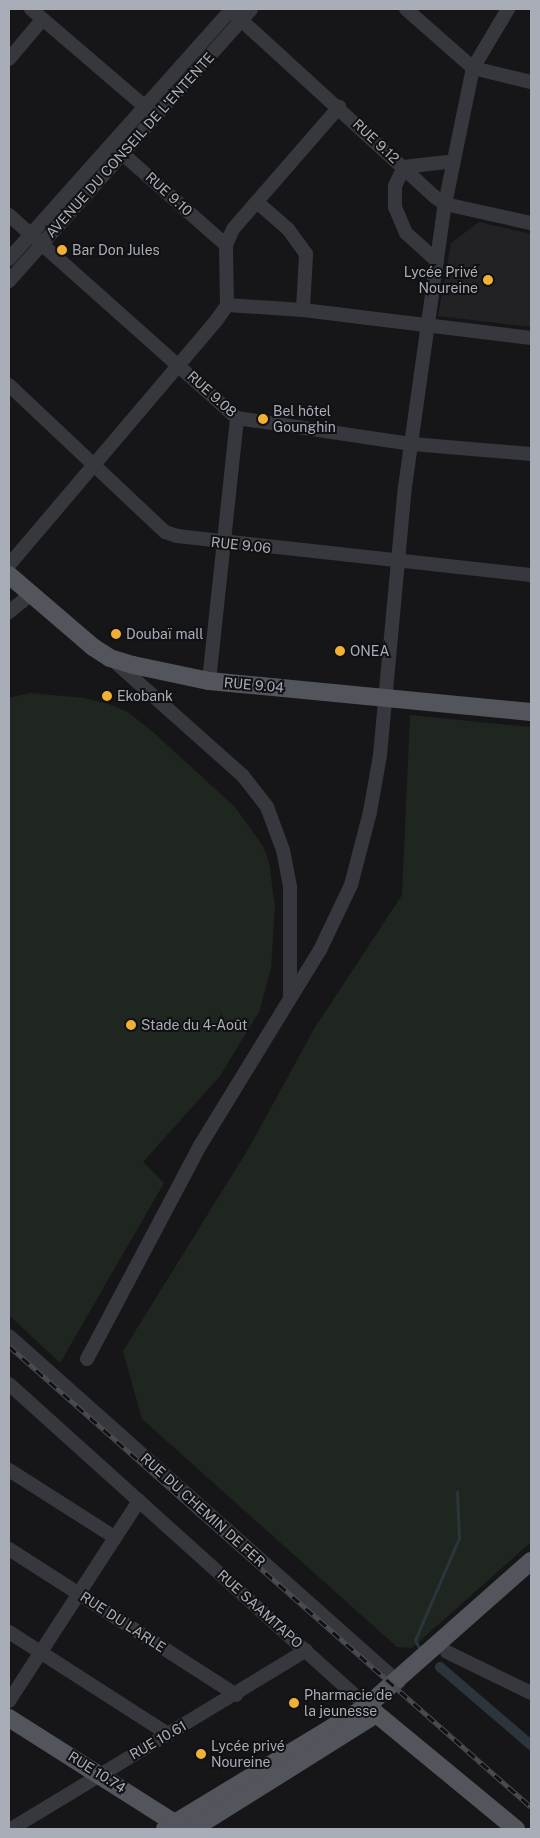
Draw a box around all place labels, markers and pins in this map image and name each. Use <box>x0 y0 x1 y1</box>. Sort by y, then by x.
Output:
place label: Bar Don Jules <box>72 242 160 258</box>
marker: Bar Don Jules <box>56 244 68 256</box>
place label: Lycée Privé Noureine <box>404 264 478 296</box>
marker: Lycée Privé Noureine <box>482 274 494 286</box>
place label: Bel hôtel Gounghin <box>273 403 336 436</box>
marker: Bel hôtel Gounghin <box>257 413 269 425</box>
place label: Doubaï mall <box>126 626 204 642</box>
marker: Doubaï mall <box>110 628 122 640</box>
place label: ONEA <box>350 643 389 659</box>
marker: ONEA <box>334 645 346 657</box>
place label: Ekobank <box>117 688 173 704</box>
marker: Ekobank <box>101 690 113 702</box>
place label: Stade du 4-Août <box>141 1017 248 1033</box>
marker: Stade du 4-Août <box>125 1019 137 1031</box>
place label: Pharmacie de la jeunesse <box>304 1687 393 1720</box>
marker: Pharmacie de la jeunesse <box>288 1697 300 1709</box>
place label: Lycée privé Noureine <box>211 1738 285 1770</box>
marker: Lycée privé Noureine <box>195 1748 207 1760</box>

